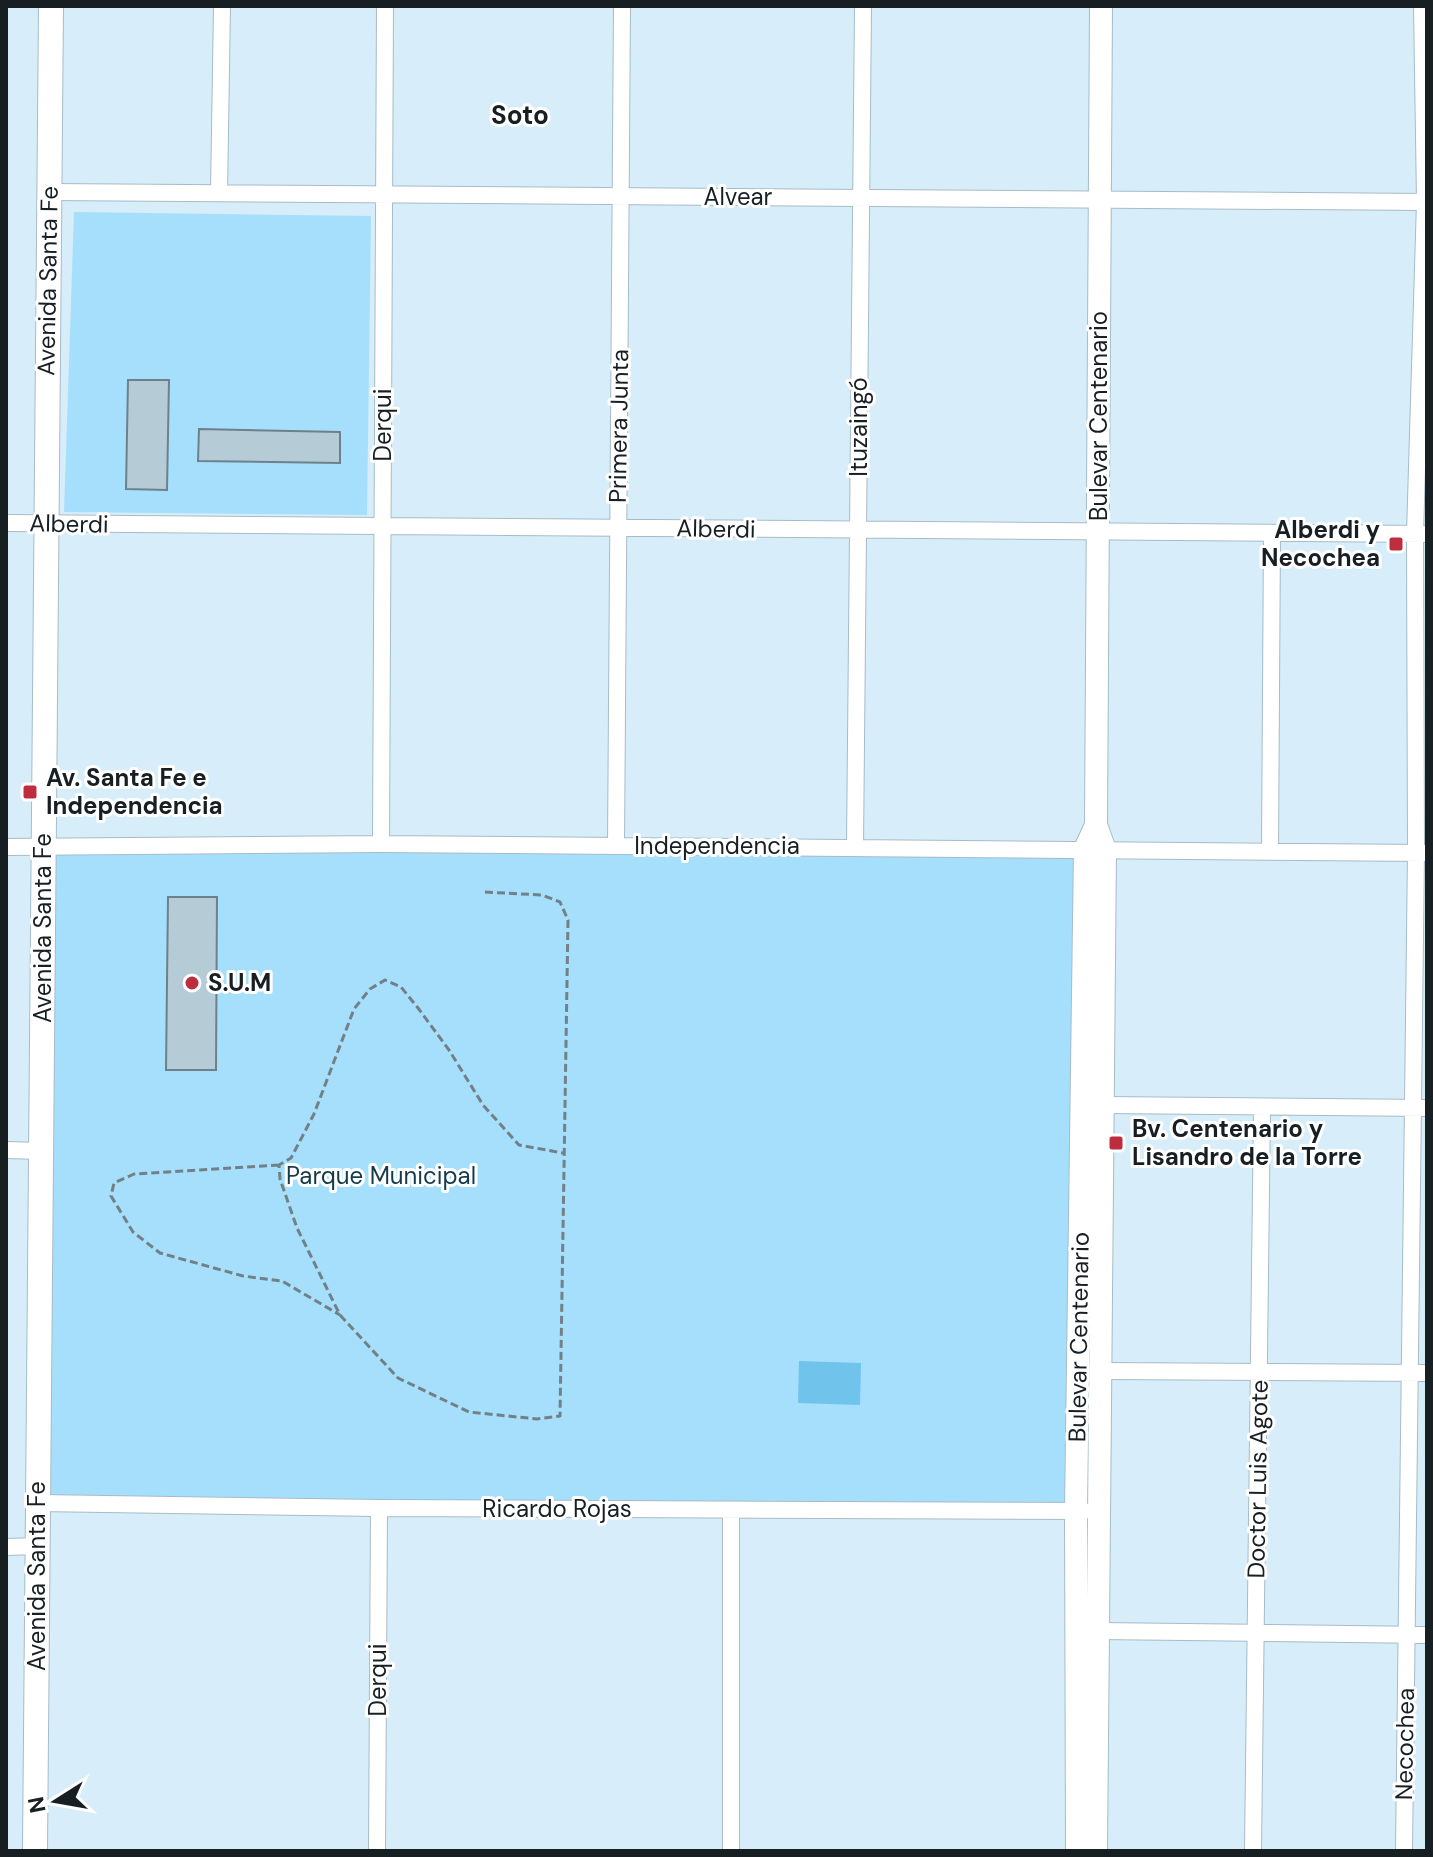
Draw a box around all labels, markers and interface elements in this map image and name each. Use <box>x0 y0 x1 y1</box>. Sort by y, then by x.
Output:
district label: Soto <box>491 98 549 132</box>
street label: Alvear <box>704 181 773 212</box>
street label: Avenida Santa Fe <box>30 186 65 376</box>
street label: Bulevar Centenario <box>1083 311 1114 521</box>
street label: Primera Junta <box>602 349 635 503</box>
street label: Ituzaingó <box>843 377 874 477</box>
street label: Derqui <box>367 388 398 462</box>
street label: Alberdi <box>29 507 109 540</box>
street label: Alberdi <box>676 512 756 545</box>
place label: Alberdi y Necochea <box>1261 514 1380 573</box>
marker: Alberdi y Necochea <box>1387 535 1405 553</box>
place label: Av. Santa Fe e Independencia <box>46 762 223 821</box>
marker: Av. Santa Fe e Independencia <box>21 783 39 801</box>
street label: Independencia <box>634 830 800 861</box>
street label: Avenida Santa Fe <box>27 833 58 1023</box>
place label: S.U.M <box>208 967 271 998</box>
marker: S.U.M <box>183 974 201 992</box>
place label: Bv. Centenario y Lisandro de la Torre <box>1132 1113 1362 1172</box>
marker: Bv. Centenario y Lisandro de la Torre <box>1107 1134 1125 1152</box>
park label: Parque Municipal <box>286 1160 476 1191</box>
street label: Bulevar Centenario <box>1061 1232 1096 1442</box>
street label: Doctor Luis Agote <box>1240 1379 1275 1579</box>
street label: Avenida Santa Fe <box>21 1481 52 1671</box>
street label: Ricardo Rojas <box>482 1493 632 1524</box>
street label: Derqui <box>362 1643 393 1717</box>
street label: Necochea <box>1388 1688 1421 1800</box>
north arrow <box>16 1761 96 1841</box>
text: N <box>21 1794 53 1815</box>

